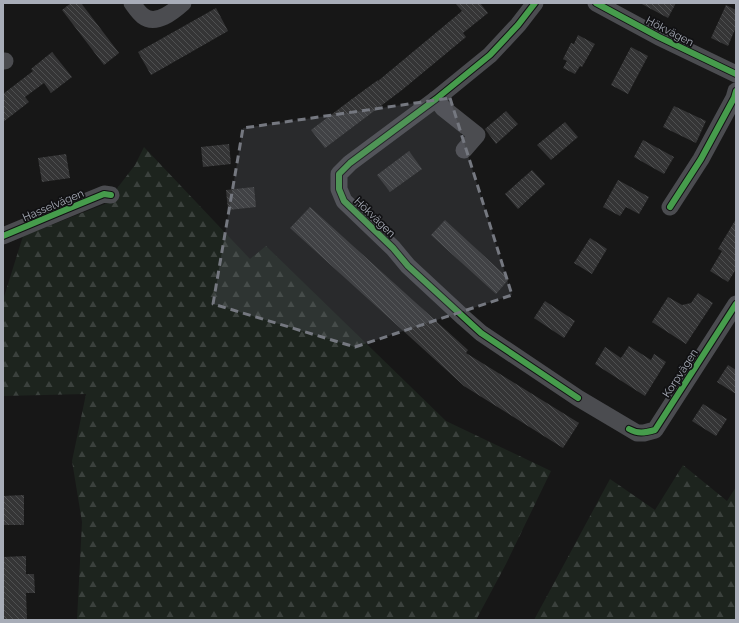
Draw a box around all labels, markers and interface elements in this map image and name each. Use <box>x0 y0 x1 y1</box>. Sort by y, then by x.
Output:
street label: Hökvägen <box>644 14 696 49</box>
street label: Hasselvägen <box>21 187 86 224</box>
street label: Hökvägen <box>352 195 398 240</box>
street label: Korpvägen <box>660 347 701 400</box>

